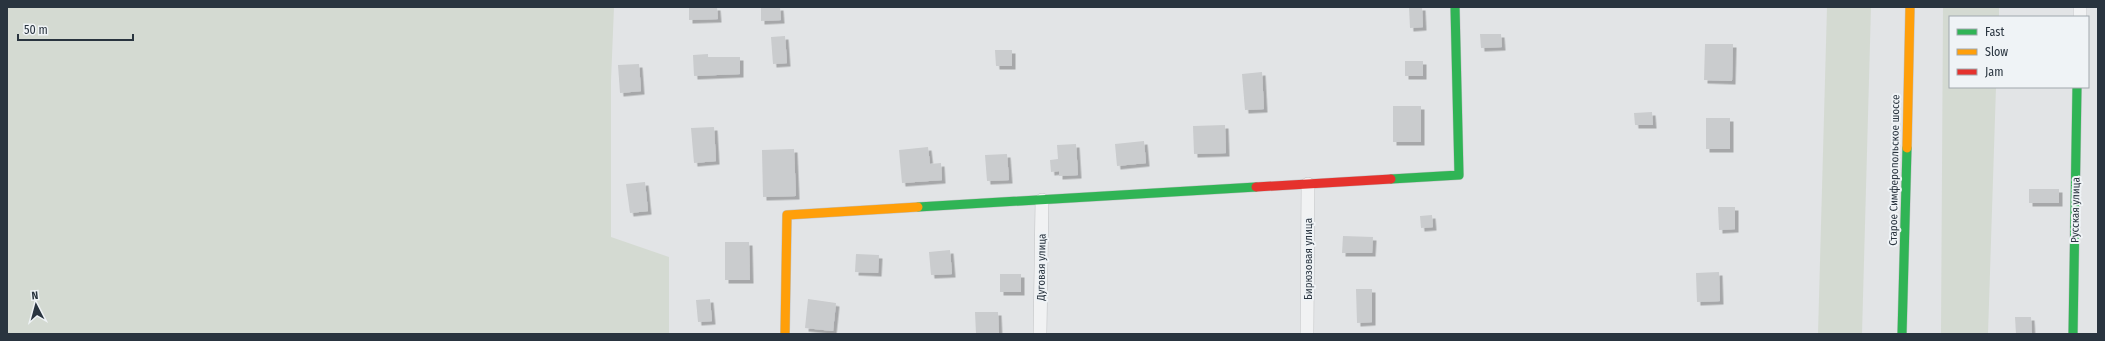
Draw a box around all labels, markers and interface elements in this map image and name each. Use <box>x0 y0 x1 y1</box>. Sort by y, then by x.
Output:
scale bar <box>18 16 133 42</box>
legend <box>1949 16 2089 88</box>
text: 50 m <box>24 23 48 37</box>
text: Fast <box>1985 25 2004 39</box>
text: Slow <box>1985 45 2008 59</box>
text: Jam <box>1985 65 2003 79</box>
street label: Старое Симферопольское шоссе <box>1887 94 1902 246</box>
street label: Русская улица <box>2068 177 2083 243</box>
street label: Бирюзовая улица <box>1302 218 1315 300</box>
street label: Дуговая улица <box>1034 233 1049 302</box>
north arrow <box>16 285 56 325</box>
text: N <box>31 289 39 302</box>

